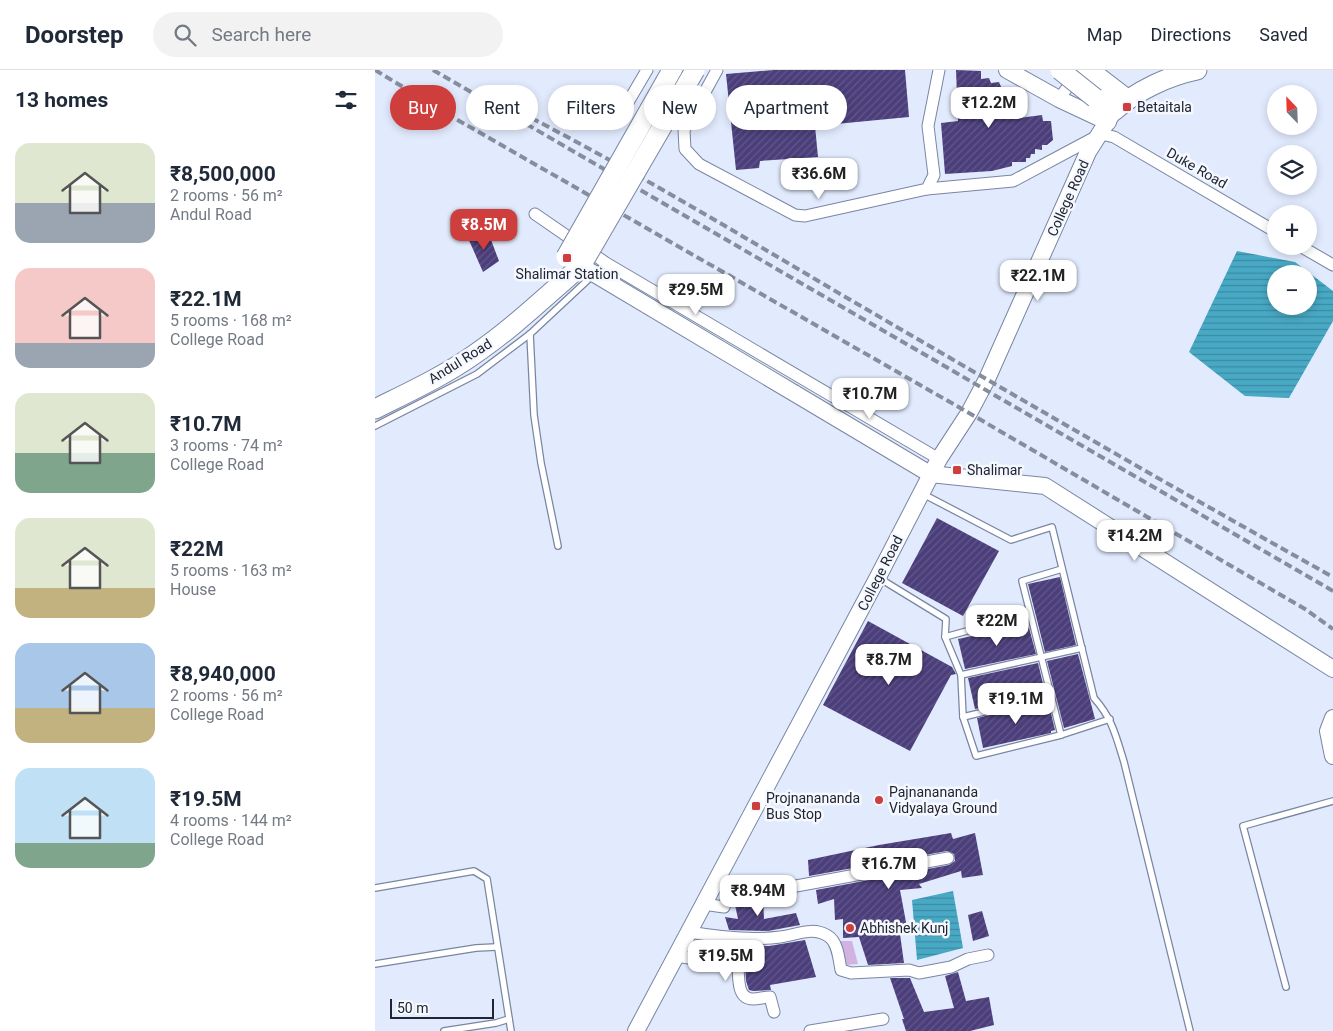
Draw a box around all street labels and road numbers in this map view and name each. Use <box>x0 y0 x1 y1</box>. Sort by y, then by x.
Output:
street label: Duke Road <box>1164 144 1230 192</box>
street label: College Road <box>1044 157 1092 239</box>
street label: Andul Road <box>425 335 495 387</box>
street label: College Road <box>854 533 906 613</box>

